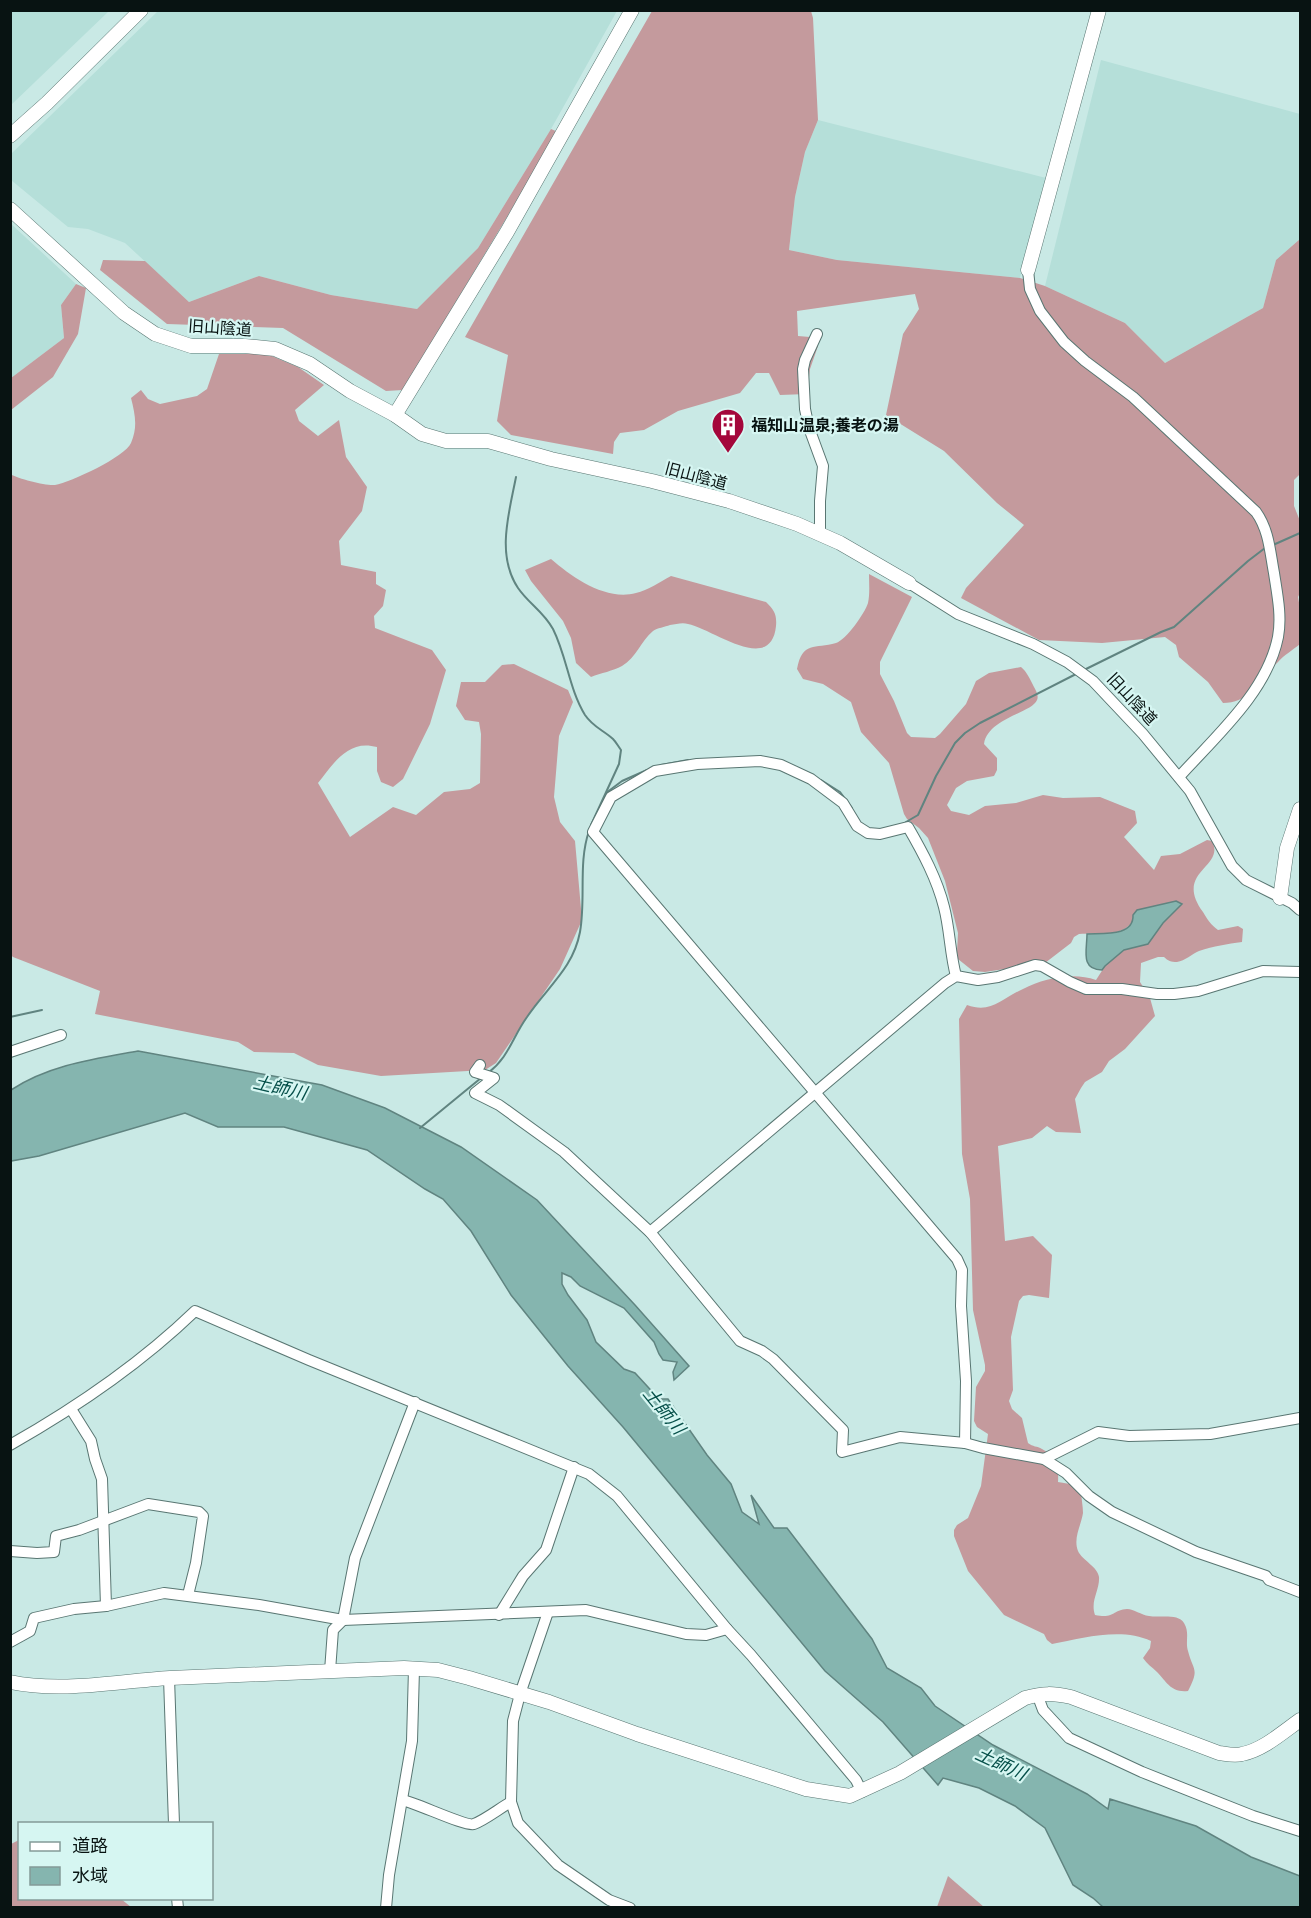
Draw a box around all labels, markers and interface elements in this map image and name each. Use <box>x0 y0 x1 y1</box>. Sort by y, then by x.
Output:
street label: 旧山陰道 <box>187 316 253 340</box>
building icon: 福知山温泉;養老の湯 <box>710 407 746 454</box>
place label: 福知山温泉;養老の湯 <box>751 416 899 435</box>
street label: 旧山陰道 <box>663 459 729 493</box>
street label: 旧山陰道 <box>1103 669 1161 729</box>
water label: 土師川 <box>251 1071 311 1105</box>
water label: 土師川 <box>638 1383 691 1440</box>
water label: 土師川 <box>972 1743 1032 1786</box>
legend <box>18 1822 213 1900</box>
text: 道路 <box>72 1835 108 1857</box>
text: 水域 <box>72 1865 108 1887</box>

